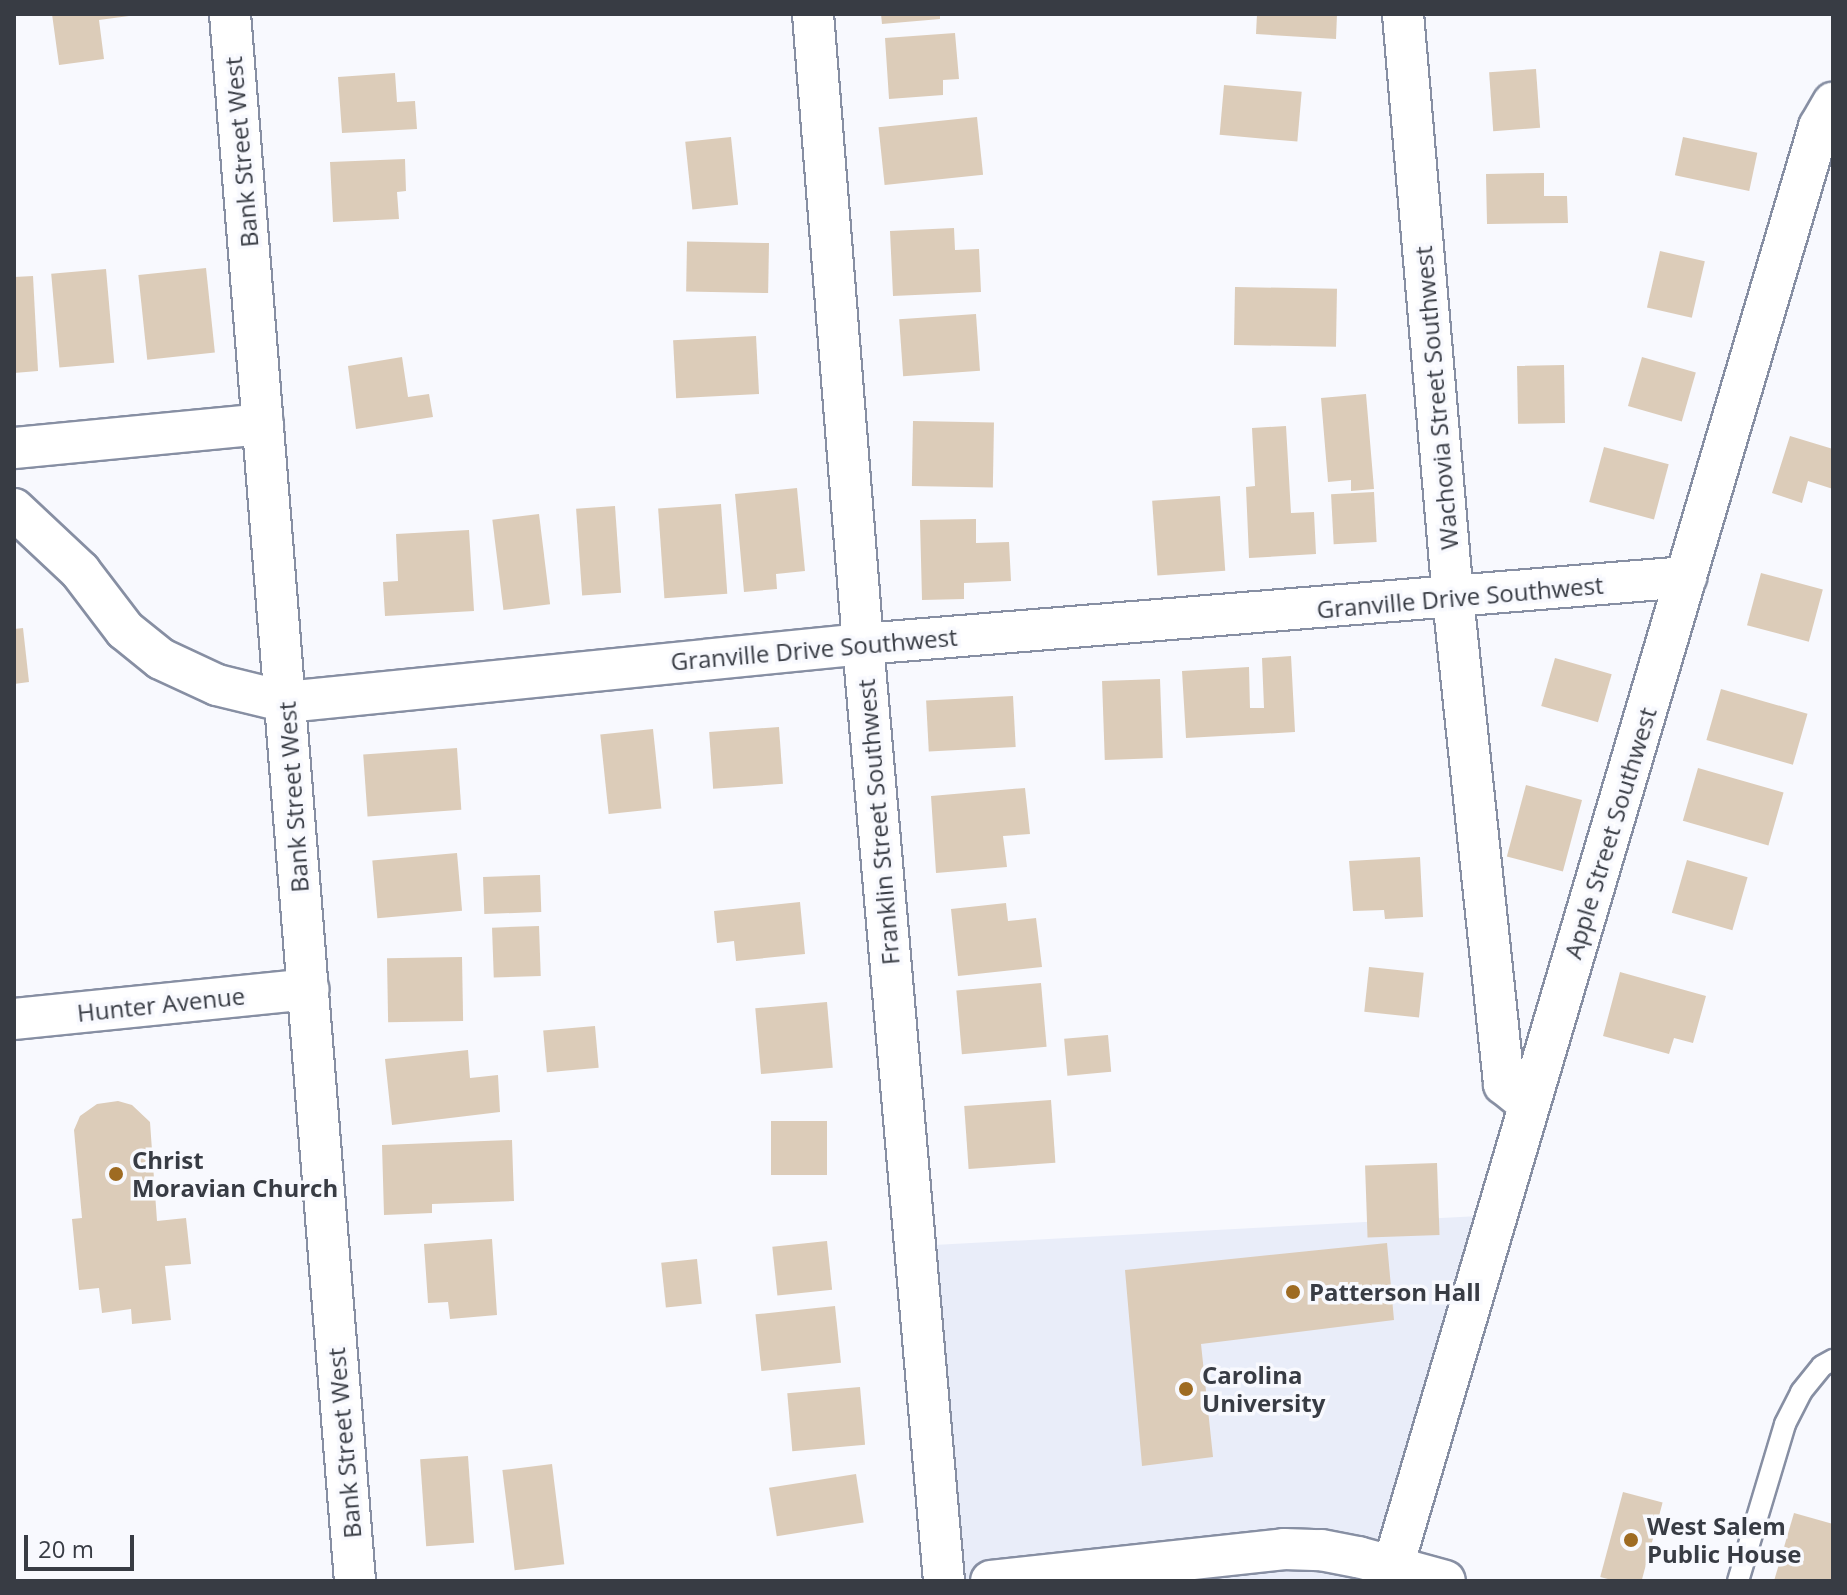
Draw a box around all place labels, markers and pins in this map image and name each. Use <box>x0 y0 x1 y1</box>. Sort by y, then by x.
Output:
place label: Christ Moravian Church <box>132 1146 338 1202</box>
marker: Christ Moravian Church <box>107 1165 125 1183</box>
place label: Patterson Hall <box>1309 1278 1481 1306</box>
marker: Patterson Hall <box>1284 1283 1302 1301</box>
place label: Carolina University <box>1202 1361 1325 1417</box>
marker: Carolina University <box>1177 1380 1195 1398</box>
place label: West Salem Public House <box>1647 1512 1801 1568</box>
marker: West Salem Public House <box>1622 1531 1640 1549</box>

